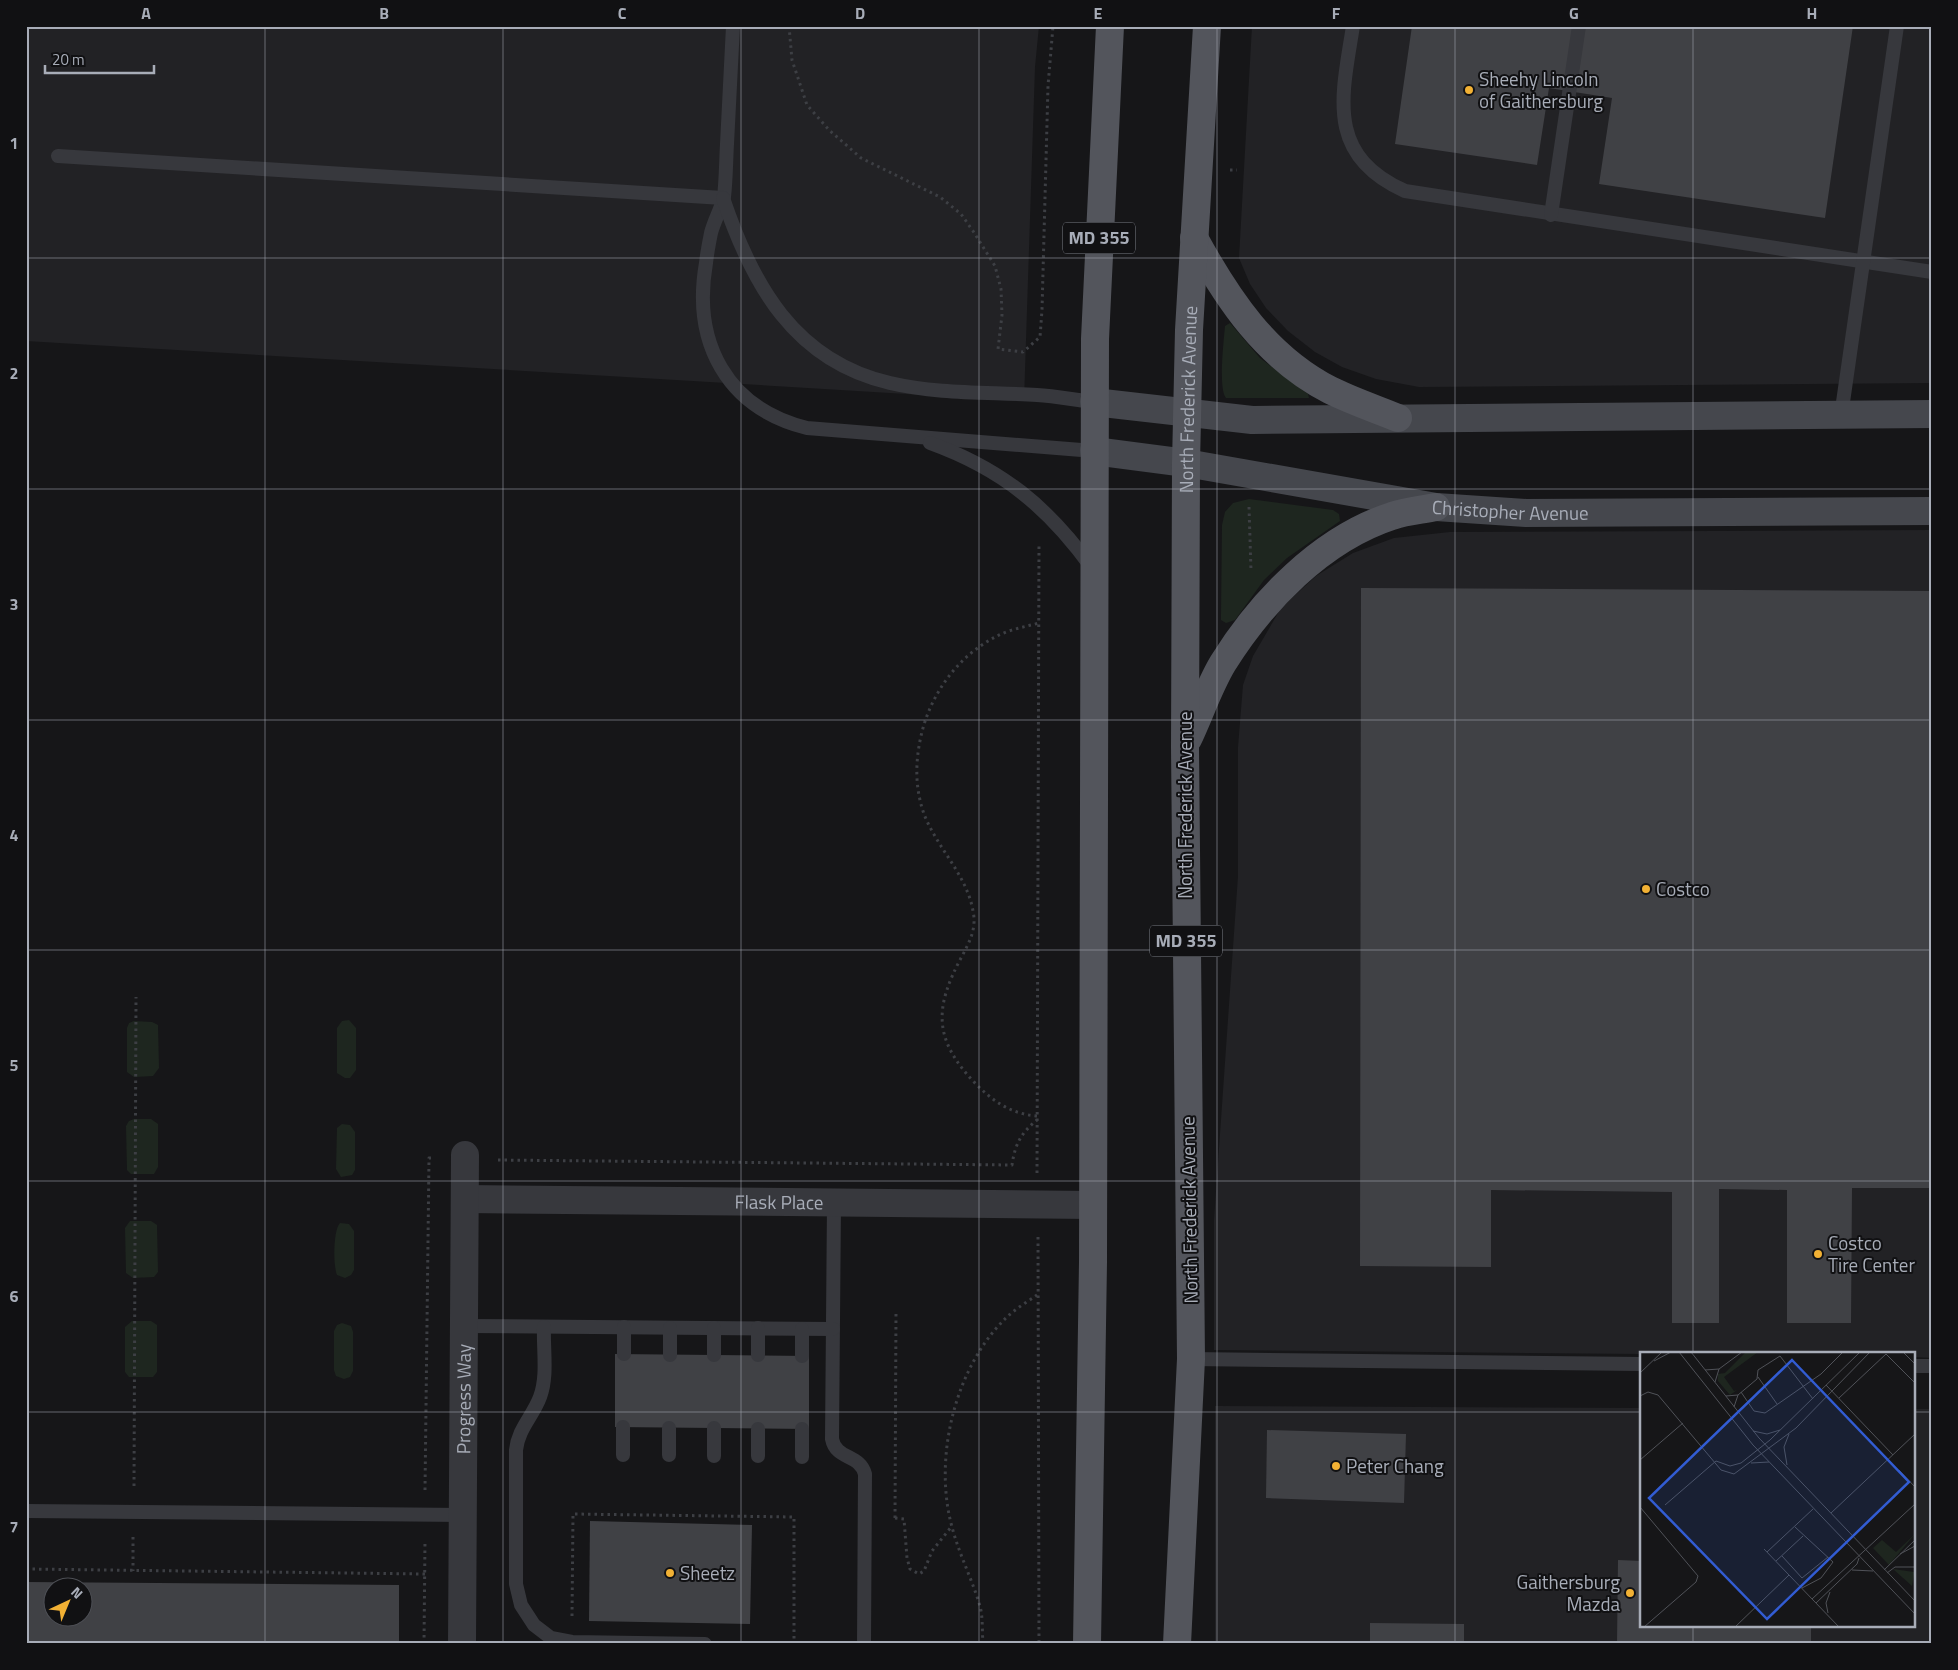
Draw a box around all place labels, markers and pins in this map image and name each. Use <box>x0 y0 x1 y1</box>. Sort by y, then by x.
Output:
place label: Sheehy Lincoln of Gaithersburg <box>1479 64 1603 115</box>
marker: Sheehy Lincoln of Gaithersburg <box>1463 84 1475 96</box>
place label: Costco <box>1656 874 1710 903</box>
marker: Costco <box>1640 883 1652 895</box>
place label: Costco Tire Center <box>1828 1228 1915 1279</box>
marker: Costco Tire Center <box>1812 1248 1824 1260</box>
place label: Peter Chang <box>1346 1451 1444 1480</box>
marker: Peter Chang <box>1330 1460 1342 1472</box>
place label: Sheetz <box>680 1558 735 1587</box>
marker: Sheetz <box>664 1567 676 1579</box>
place label: Gaithersburg Mazda <box>1516 1567 1620 1618</box>
marker: Gaithersburg Mazda <box>1624 1587 1636 1599</box>

